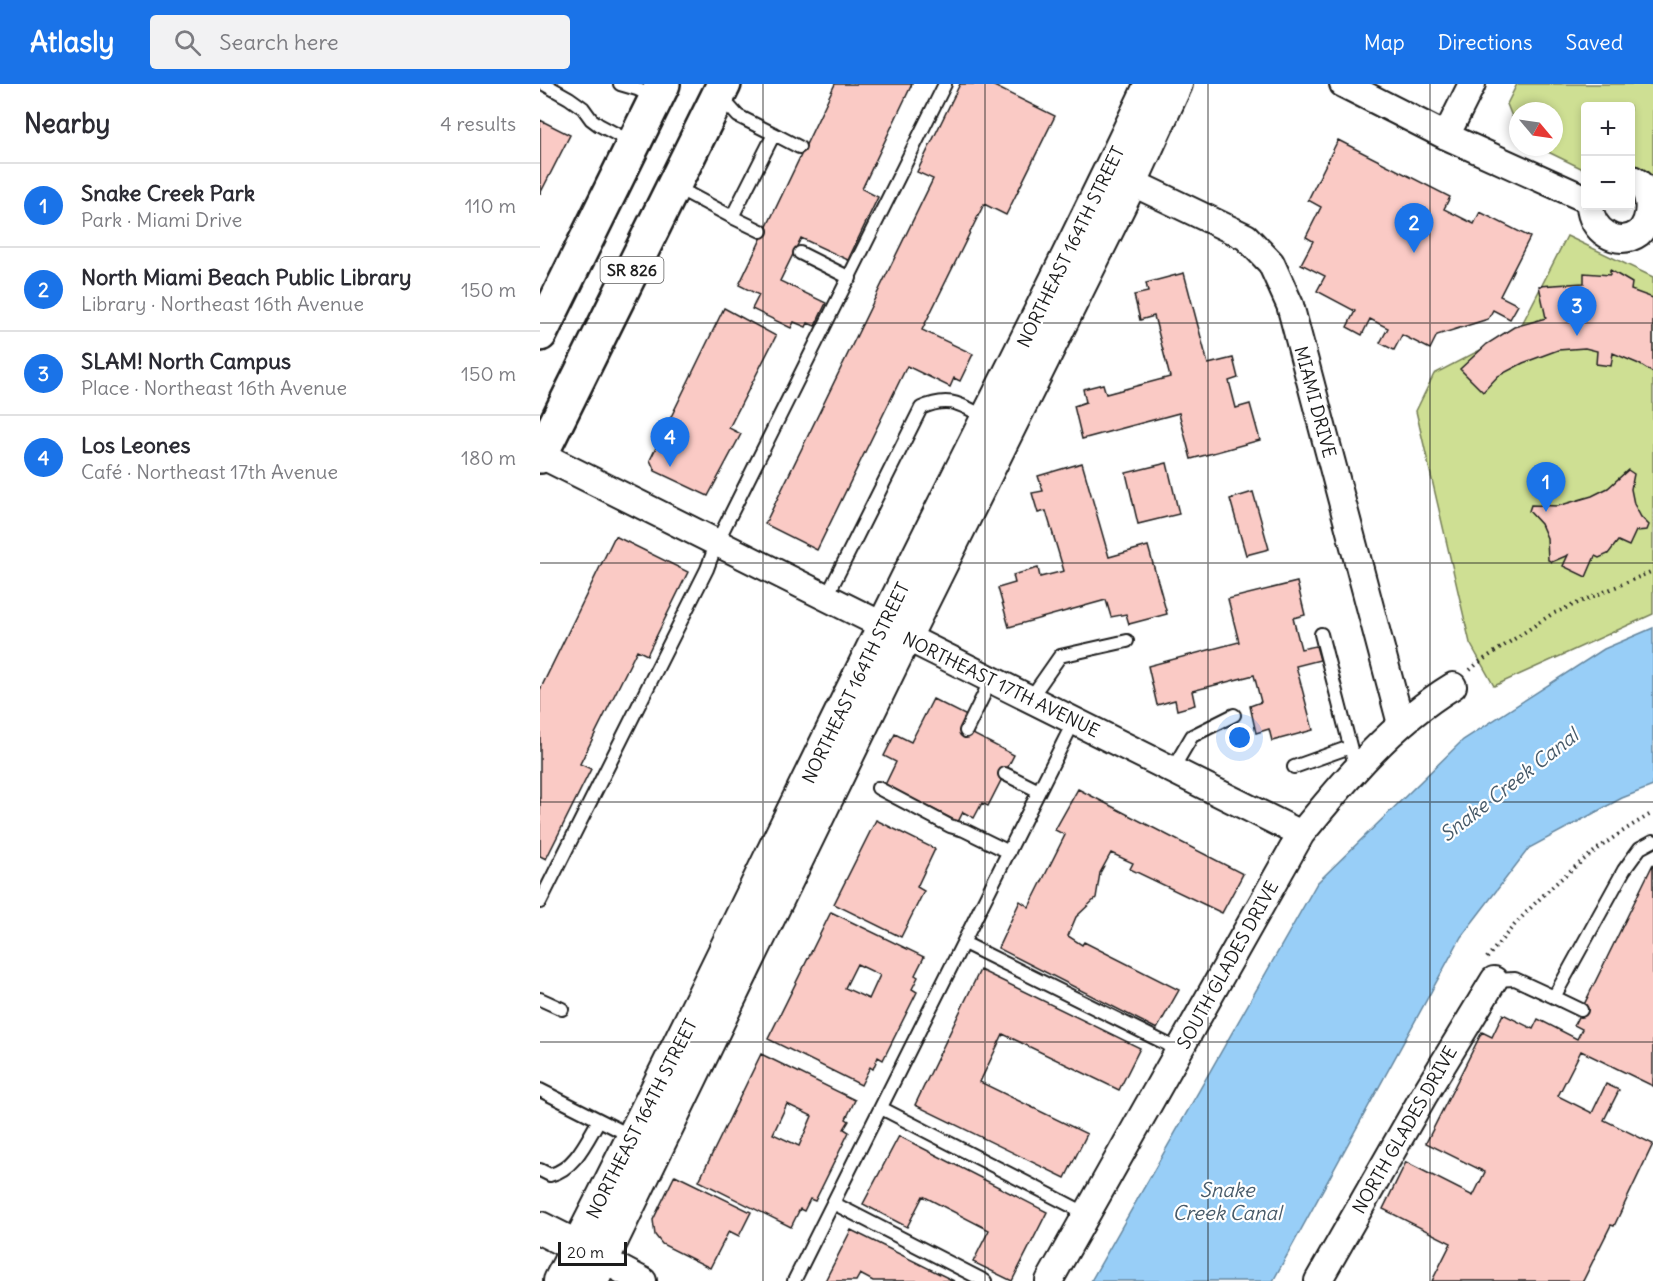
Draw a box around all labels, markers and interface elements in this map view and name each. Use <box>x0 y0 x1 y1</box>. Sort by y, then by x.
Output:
search box <box>150 15 570 69</box>
text: Atlasly <box>30 24 114 60</box>
icon: search <box>171 26 204 59</box>
text: Search here <box>219 28 339 56</box>
text: Map <box>1364 29 1405 56</box>
text: Directions <box>1438 29 1532 56</box>
text: Saved <box>1565 29 1623 56</box>
north arrow <box>1509 102 1563 156</box>
map controls <box>1581 102 1635 210</box>
button: + <box>1581 102 1635 156</box>
text: Nearby <box>24 107 110 140</box>
text: 4 results <box>440 111 516 136</box>
street label: NORTHEAST 164TH STREET <box>1012 142 1129 351</box>
button: − <box>1581 156 1635 210</box>
text: Snake Creek Park <box>81 179 255 207</box>
text: 1 <box>40 193 47 218</box>
text: 110 m <box>465 193 516 218</box>
pin: 2 <box>1394 204 1434 253</box>
text: Park · Miami Drive <box>81 207 242 232</box>
road number: SR 826 <box>600 257 664 283</box>
text: North Miami Beach Public Library <box>81 263 412 291</box>
text: 2 <box>38 277 49 302</box>
text: 150 m <box>461 277 516 302</box>
pin: 3 <box>1558 286 1596 336</box>
text: Library · Northeast 16th Avenue <box>81 291 364 316</box>
street label: MIAMI DRIVE <box>1290 344 1341 460</box>
text: SLAM! North Campus <box>81 347 291 375</box>
text: 3 <box>38 361 49 386</box>
text: 150 m <box>461 361 516 386</box>
text: Place · Northeast 16th Avenue <box>81 375 347 400</box>
pin: 4 <box>650 418 690 467</box>
text: Los Leones <box>81 431 190 459</box>
text: 4 <box>38 445 49 470</box>
text: 180 m <box>461 445 516 470</box>
text: Café · Northeast 17th Avenue <box>81 459 338 484</box>
pin: 1 <box>1526 462 1566 512</box>
street label: NORTHEAST 164TH STREET <box>797 578 914 787</box>
street label: NORTHEAST 17TH AVENUE <box>899 627 1103 742</box>
water label: Snake Creek Canal <box>1435 721 1585 846</box>
your location <box>1225 723 1254 752</box>
street label: SOUTH GLADES DRIVE <box>1172 877 1283 1053</box>
street label: NORTHEAST 164TH STREET <box>581 1015 702 1223</box>
street label: NORTH GLADES DRIVE <box>1347 1042 1462 1218</box>
water label: Snake Creek Canal <box>1172 1177 1284 1225</box>
scale bar <box>558 1239 627 1266</box>
text: 20 m <box>567 1242 604 1262</box>

